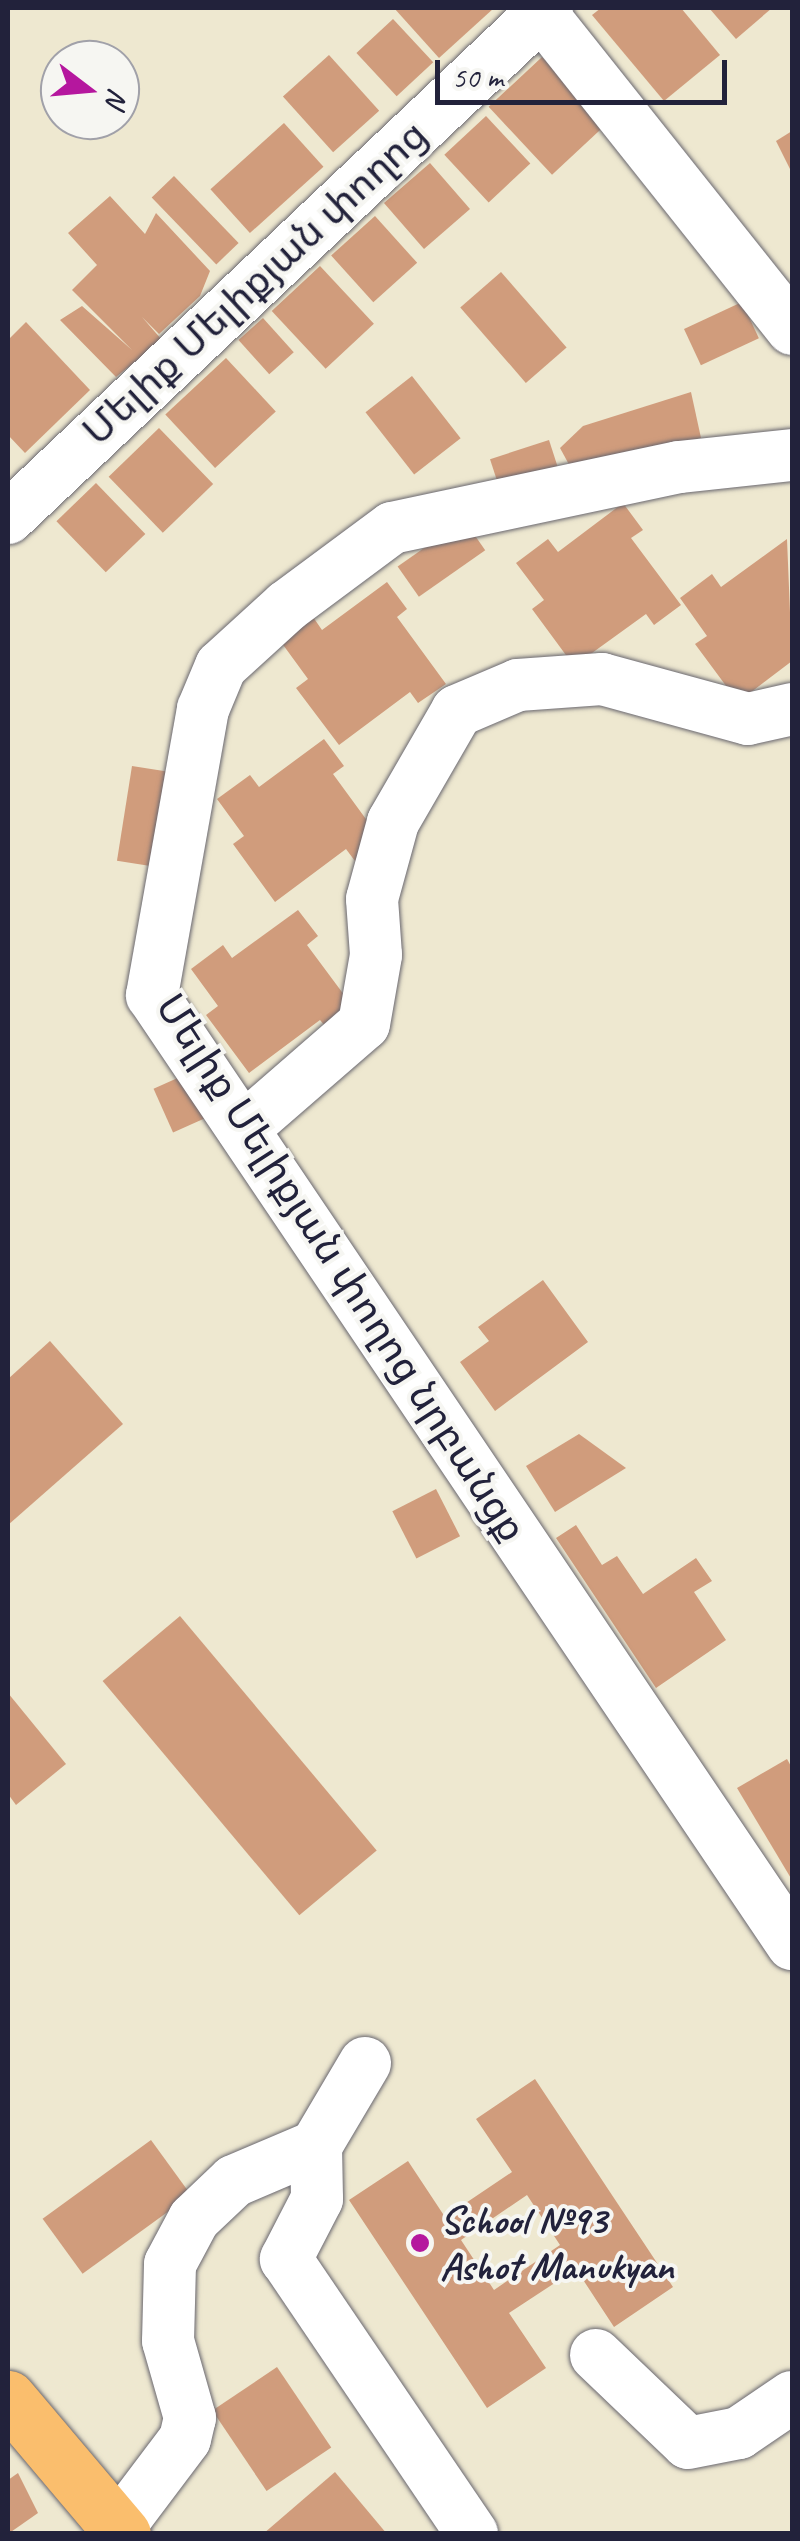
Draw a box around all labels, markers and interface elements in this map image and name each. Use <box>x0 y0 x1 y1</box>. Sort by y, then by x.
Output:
north arrow <box>40 40 140 140</box>
scale bar <box>440 40 732 102</box>
text: 50 m <box>452 58 503 96</box>
text: N <box>98 85 137 111</box>
street label: Մելիք Մելիքյան փողոց <box>73 111 437 455</box>
street label: Մելիք Մելիքյան փողոց նրբանցք <box>146 985 536 1551</box>
place label: School №93 Ashot Manukyan <box>440 2196 674 2290</box>
marker: School №93 Ashot Manukyan <box>409 2232 431 2254</box>

